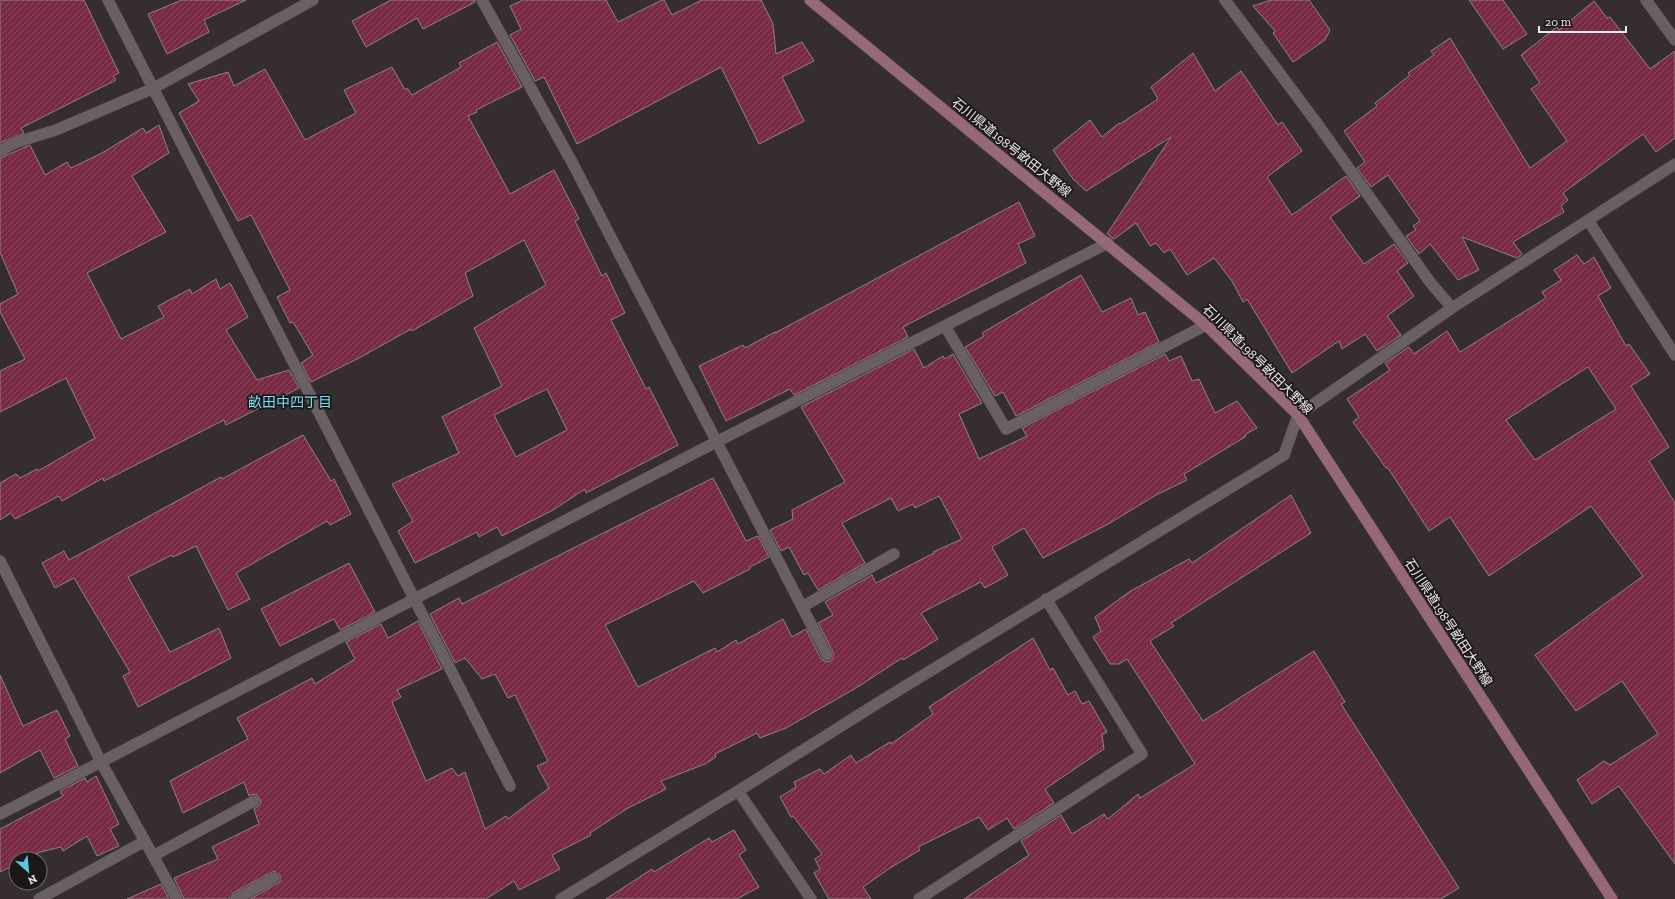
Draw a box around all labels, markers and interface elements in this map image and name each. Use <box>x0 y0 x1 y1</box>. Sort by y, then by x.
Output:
scale bar <box>1539 8 1626 34</box>
text: 20 m <box>1545 15 1572 29</box>
street label: 石川県道198号畝田大野線 <box>949 95 1074 200</box>
street label: 石川県道198号畝田大野線 <box>1200 301 1316 417</box>
district label: 畝田中四丁目 <box>248 394 332 411</box>
street label: 石川県道198号畝田大野線 <box>1402 556 1495 689</box>
north arrow <box>8 851 48 891</box>
text: N <box>25 872 39 887</box>

